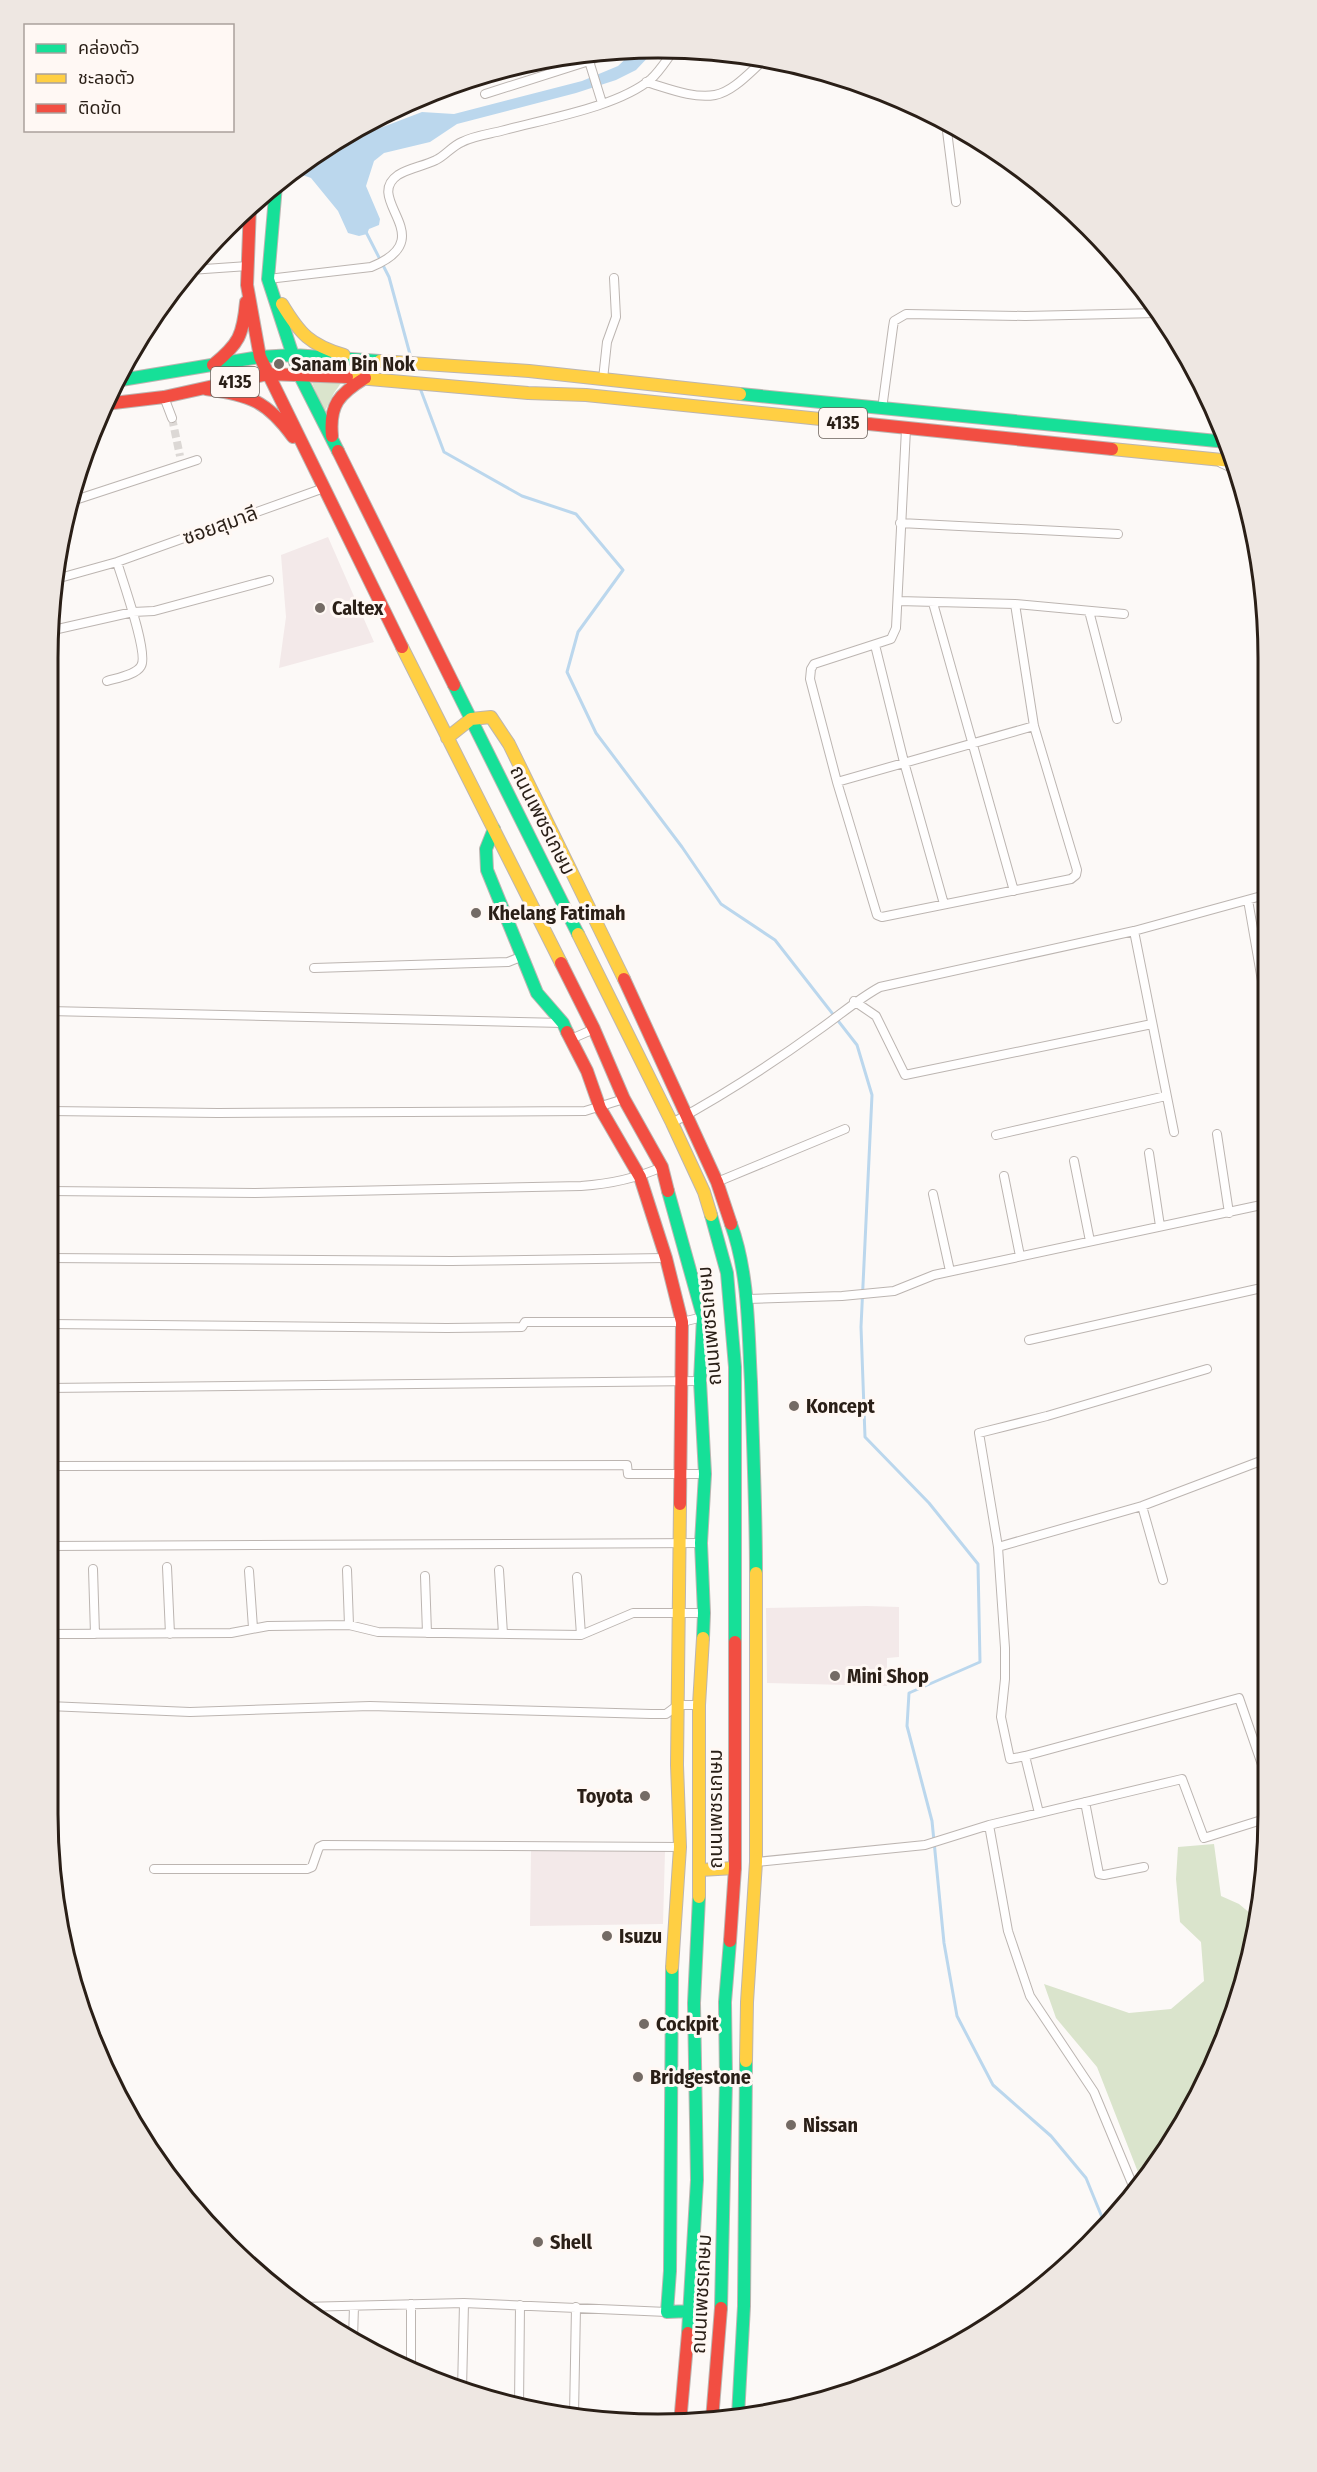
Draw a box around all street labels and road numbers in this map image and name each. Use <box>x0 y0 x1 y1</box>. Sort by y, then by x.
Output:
road number: 4135 <box>211 367 259 397</box>
road number: 4135 <box>819 408 867 438</box>
street label: ซอยสุมาลี <box>179 500 261 550</box>
street label: ถนนเพชรเกษม <box>505 761 581 879</box>
street label: ถนนเพชรเกษม <box>692 1265 726 1387</box>
street label: ถนนเพชรเกษม <box>703 1749 727 1869</box>
street label: ถนนเพชรเกษม <box>686 2234 716 2354</box>

